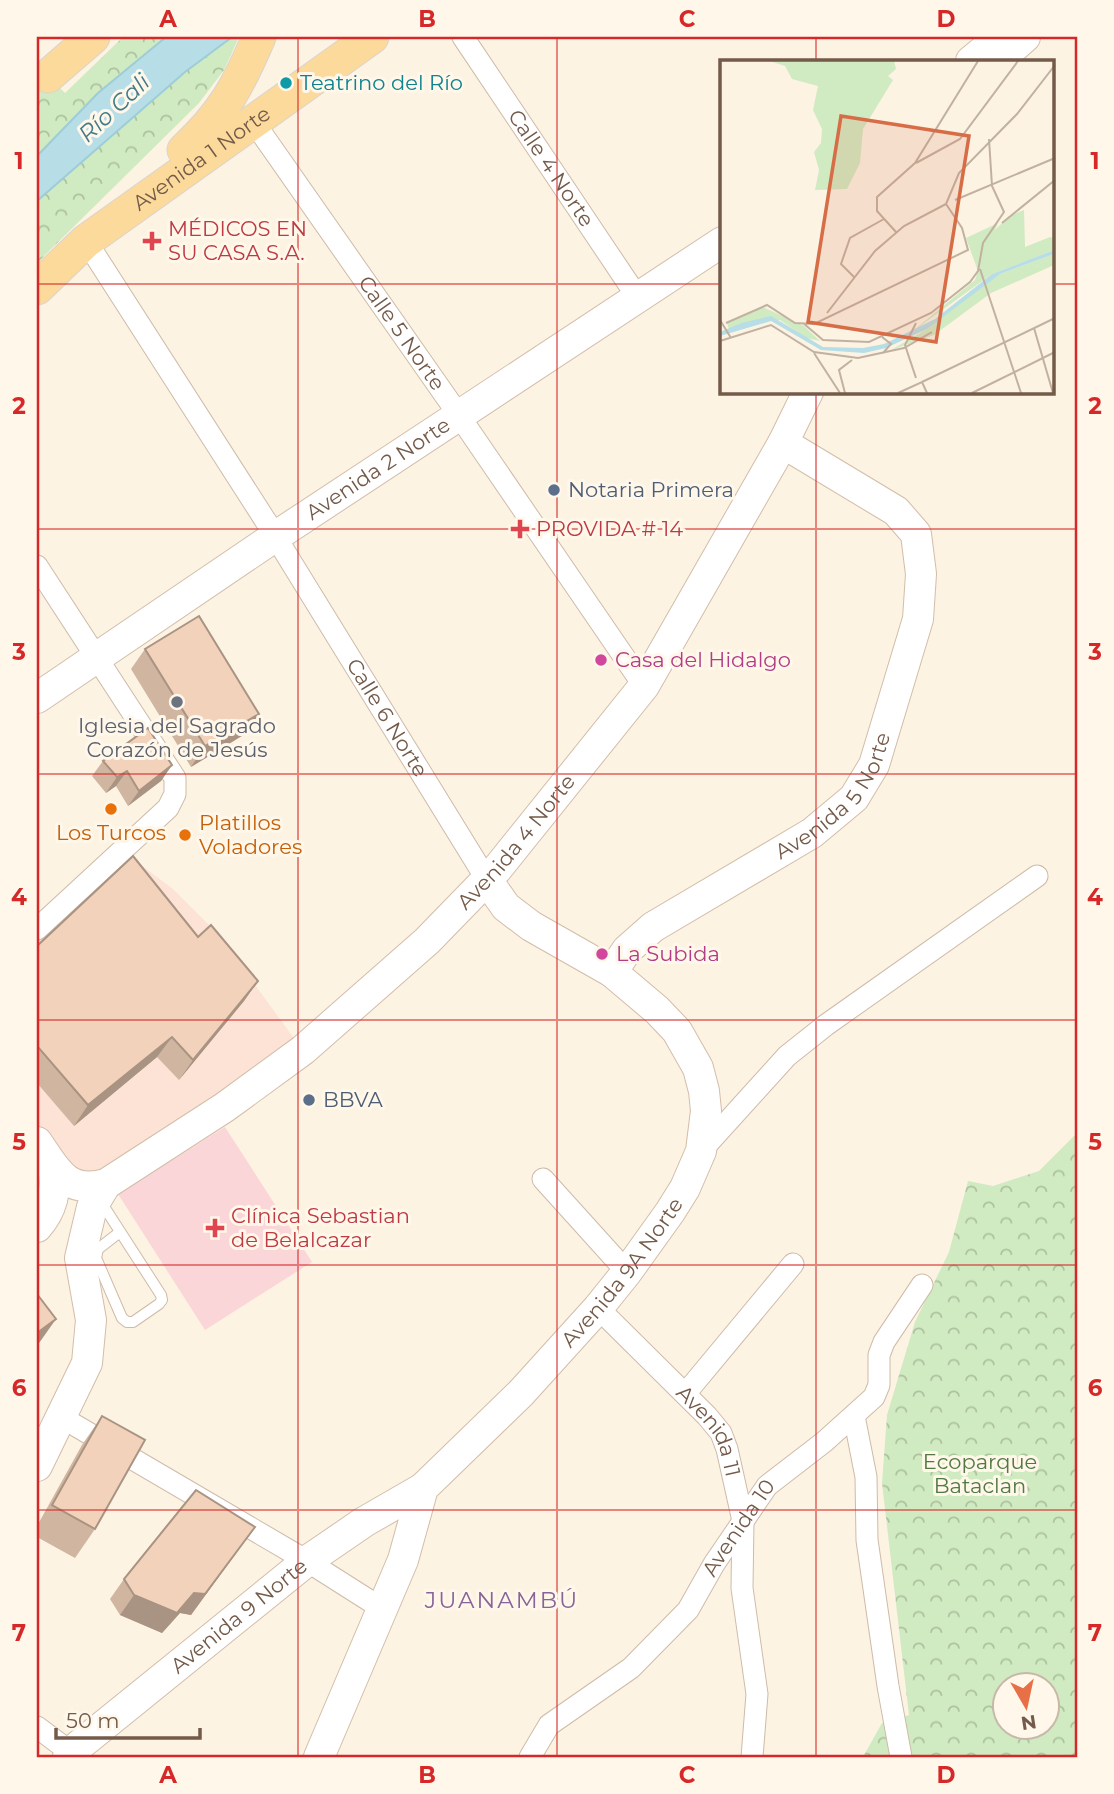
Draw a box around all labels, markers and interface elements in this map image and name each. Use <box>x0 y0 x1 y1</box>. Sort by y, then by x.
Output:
text: A <box>158 5 177 33</box>
text: B <box>418 5 436 33</box>
text: C <box>679 5 696 33</box>
text: D <box>937 5 956 33</box>
inset map <box>720 60 1054 394</box>
water label: Río Cali <box>73 67 156 148</box>
place label: Teatrino del Río <box>300 70 463 95</box>
marker: Teatrino del Río <box>278 75 294 91</box>
street label: Avenida 1 Norte <box>128 101 275 216</box>
street label: Calle 4 Norte <box>503 105 600 231</box>
text: 1 <box>14 147 24 175</box>
text: 1 <box>1090 147 1100 175</box>
place label: MÉDICOS EN SU CASA S.A. <box>168 216 307 265</box>
marker: MÉDICOS EN SU CASA S.A. <box>142 231 162 251</box>
street label: Calle 5 Norte <box>353 271 451 395</box>
text: 2 <box>12 392 26 420</box>
text: 2 <box>1088 392 1102 420</box>
street label: Avenida 2 Norte <box>301 412 455 525</box>
place label: Notaria Primera <box>568 477 734 502</box>
marker: Notaria Primera <box>546 482 562 498</box>
place label: PROVIDA # 14 <box>536 516 683 541</box>
marker: PROVIDA # 14 <box>510 519 530 539</box>
text: 3 <box>11 638 26 666</box>
text: 3 <box>1087 638 1102 666</box>
place label: Casa del Hidalgo <box>615 647 791 672</box>
marker: Casa del Hidalgo <box>593 652 609 668</box>
street label: Calle 6 Norte <box>342 654 434 782</box>
marker: Iglesia del Sagrado Corazón de Jesús <box>169 694 185 710</box>
place label: Iglesia del Sagrado Corazón de Jesús <box>78 713 276 762</box>
street label: Avenida 5 Norte <box>770 729 895 864</box>
street label: Avenida 4 Norte <box>452 769 580 914</box>
marker: Los Turcos <box>103 801 119 817</box>
place label: Platillos Voladores <box>199 810 302 859</box>
place label: Los Turcos <box>56 820 166 845</box>
marker: Platillos Voladores <box>177 827 193 843</box>
text: 4 <box>11 883 27 911</box>
text: 4 <box>1087 883 1103 911</box>
place label: La Subida <box>616 941 720 966</box>
marker: La Subida <box>594 946 610 962</box>
place label: BBVA <box>323 1087 384 1112</box>
marker: BBVA <box>301 1092 317 1108</box>
text: 5 <box>12 1128 26 1156</box>
text: 5 <box>1088 1128 1102 1156</box>
street label: Avenida 9A Norte <box>556 1193 688 1352</box>
place label: Clínica Sebastian de Belalcazar <box>231 1203 410 1252</box>
marker: Clínica Sebastian de Belalcazar <box>205 1218 225 1238</box>
text: 6 <box>12 1374 27 1402</box>
text: 6 <box>1088 1374 1103 1402</box>
street label: Avenida 11 <box>671 1380 746 1479</box>
park label: Ecoparque Bataclan <box>923 1449 1037 1498</box>
street label: Avenida 10 <box>697 1474 780 1580</box>
street label: Avenida 9 Norte <box>165 1553 312 1678</box>
district label: JUANAMBÚ <box>424 1586 579 1614</box>
text: 7 <box>12 1619 26 1647</box>
text: 7 <box>1088 1619 1102 1647</box>
north arrow <box>992 1672 1062 1742</box>
scale bar <box>56 1696 200 1740</box>
text: 50 m <box>66 1708 120 1733</box>
text: N <box>1019 1710 1038 1735</box>
text: A <box>158 1761 177 1789</box>
text: B <box>418 1761 436 1789</box>
text: C <box>679 1761 696 1789</box>
text: D <box>937 1761 956 1789</box>

